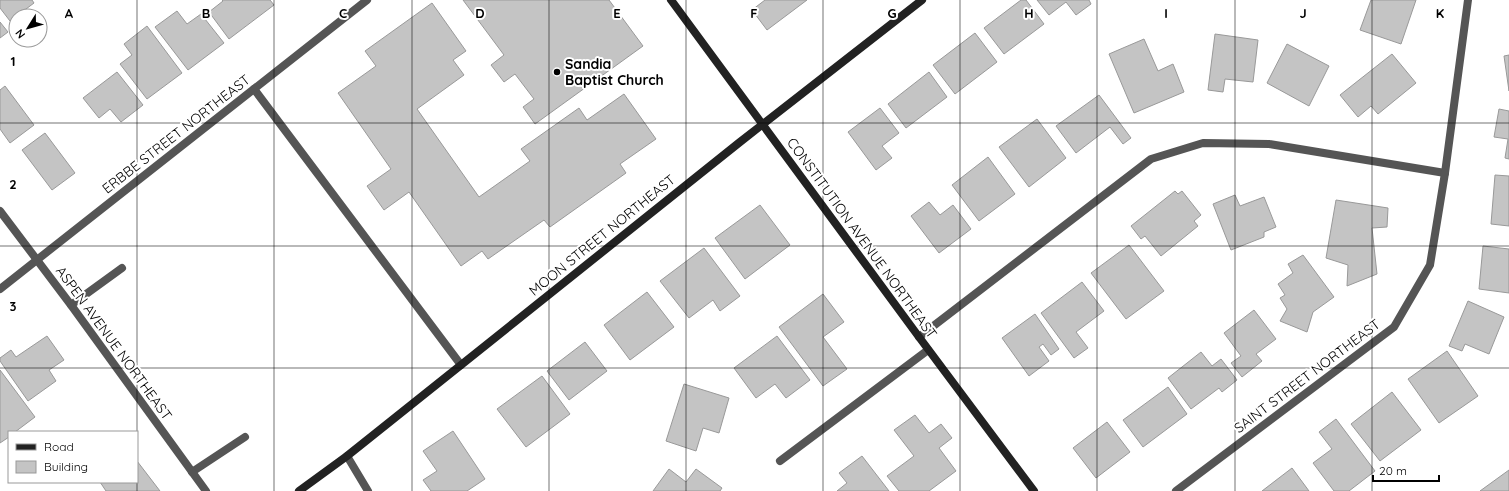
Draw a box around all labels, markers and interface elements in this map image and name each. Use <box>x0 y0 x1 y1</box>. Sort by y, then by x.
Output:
text: A <box>65 5 74 21</box>
text: B <box>202 5 210 21</box>
text: C <box>339 5 347 21</box>
text: D <box>475 5 485 21</box>
text: E <box>613 5 621 21</box>
text: F <box>750 5 758 21</box>
text: G <box>887 5 897 21</box>
text: H <box>1024 5 1034 21</box>
text: I <box>1164 5 1168 21</box>
text: J <box>1299 5 1307 21</box>
text: K <box>1436 5 1445 21</box>
north arrow <box>8 8 48 48</box>
text: N <box>12 27 28 41</box>
text: 1 <box>10 53 16 69</box>
place label: Sandia Baptist Church <box>565 55 664 89</box>
marker: Sandia Baptist Church <box>552 67 562 77</box>
street label: ERBBE STREET NORTHEAST <box>98 71 254 197</box>
street label: CONSTITUTION AVENUE NORTHEAST <box>783 134 941 342</box>
street label: MOON STREET NORTHEAST <box>525 170 679 300</box>
text: 2 <box>9 176 17 192</box>
street label: ASPEN AVENUE NORTHEAST <box>52 262 176 424</box>
text: 3 <box>10 298 17 314</box>
street label: SAINT STREET NORTHEAST <box>1230 315 1384 437</box>
legend <box>8 431 138 483</box>
text: Road <box>44 439 74 454</box>
scale bar <box>1373 457 1439 483</box>
text: Building <box>44 459 88 474</box>
text: 20 m <box>1379 463 1407 478</box>

